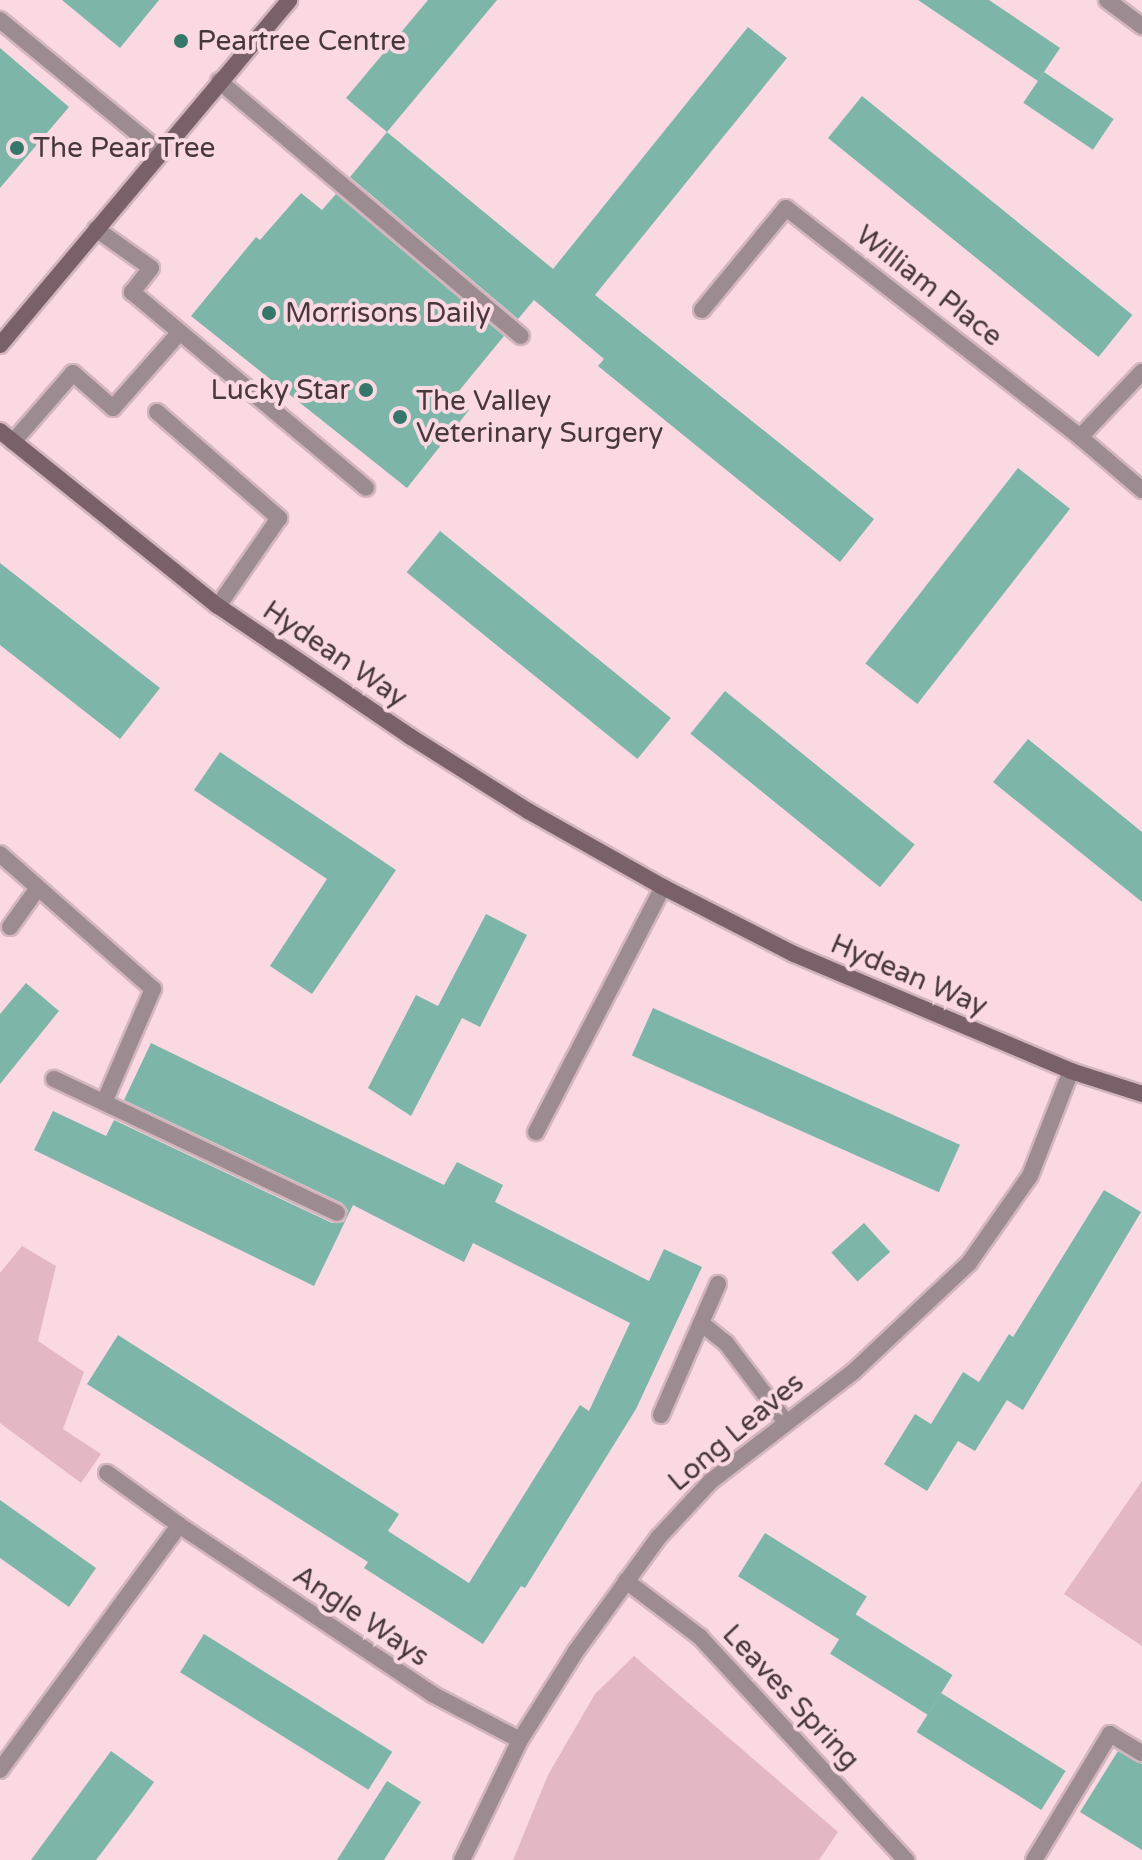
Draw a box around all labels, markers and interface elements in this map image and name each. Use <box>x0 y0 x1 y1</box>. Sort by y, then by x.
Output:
place label: Peartree Centre <box>197 24 406 58</box>
marker: Peartree Centre <box>172 32 190 50</box>
place label: The Pear Tree <box>33 131 215 165</box>
marker: The Pear Tree <box>8 139 26 157</box>
street label: William Place <box>849 218 1009 354</box>
place label: Morrisons Daily <box>285 296 491 330</box>
marker: Morrisons Daily <box>260 304 278 322</box>
place label: Lucky Star <box>211 373 350 407</box>
marker: Lucky Star <box>357 381 375 399</box>
place label: The Valley Veterinary Surgery <box>416 384 663 450</box>
marker: The Valley Veterinary Surgery <box>391 408 409 426</box>
street label: Hydean Way <box>256 593 414 715</box>
street label: Hydean Way <box>826 927 992 1023</box>
street label: Long Leaves <box>661 1366 811 1498</box>
street label: Angle Ways <box>287 1558 435 1674</box>
street label: Leaves Spring <box>715 1618 867 1776</box>

